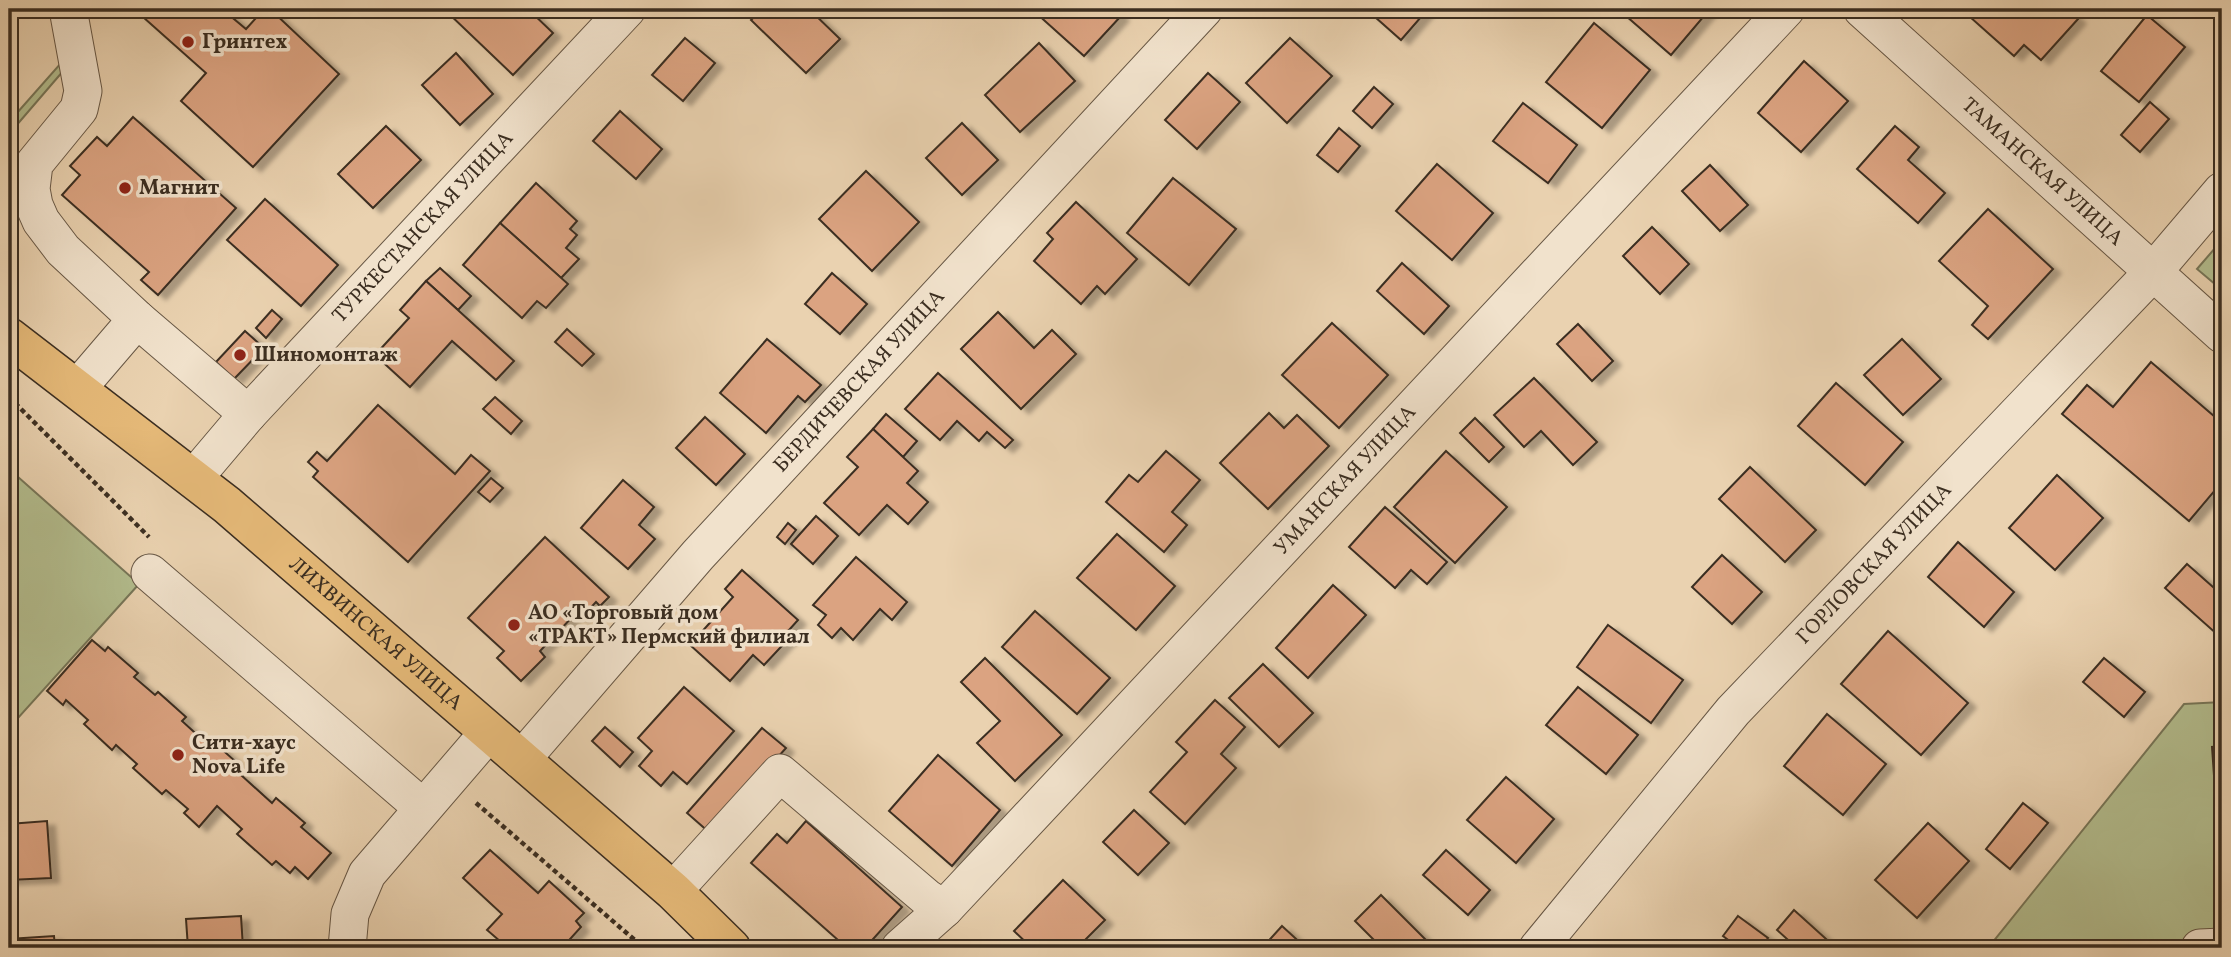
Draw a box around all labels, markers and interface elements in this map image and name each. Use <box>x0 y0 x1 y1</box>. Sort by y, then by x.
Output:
place label: Гринтех <box>202 28 287 57</box>
marker: Гринтех <box>180 34 196 50</box>
street label: ТАМАНСКАЯ УЛИЦА <box>1955 91 2130 253</box>
street label: ТУРКЕСТАНСКАЯ УЛИЦА <box>326 125 520 330</box>
place label: Магнит <box>139 174 220 203</box>
marker: Магнит <box>117 180 133 196</box>
street label: БЕРДИЧЕВСКАЯ УЛИЦА <box>767 283 952 479</box>
place label: Шинoмонтаж <box>254 341 398 370</box>
marker: Шинoмонтаж <box>232 347 248 363</box>
street label: УМАНСКАЯ УЛИЦА <box>1267 398 1423 562</box>
street label: ГОРЛОВСКАЯ УЛИЦА <box>1790 476 1959 651</box>
street label: ЛИХВИНСКАЯ УЛИЦА <box>282 550 469 718</box>
place label: АО «Торговый дом «ТРАКТ» Пермский филиал <box>528 599 810 652</box>
marker: АО «Торговый дом «ТРАКТ» Пермский филиал <box>506 617 522 633</box>
place label: Сити-хаус Nova Life <box>192 729 296 782</box>
marker: Сити-хаус Nova Life <box>170 747 186 763</box>

